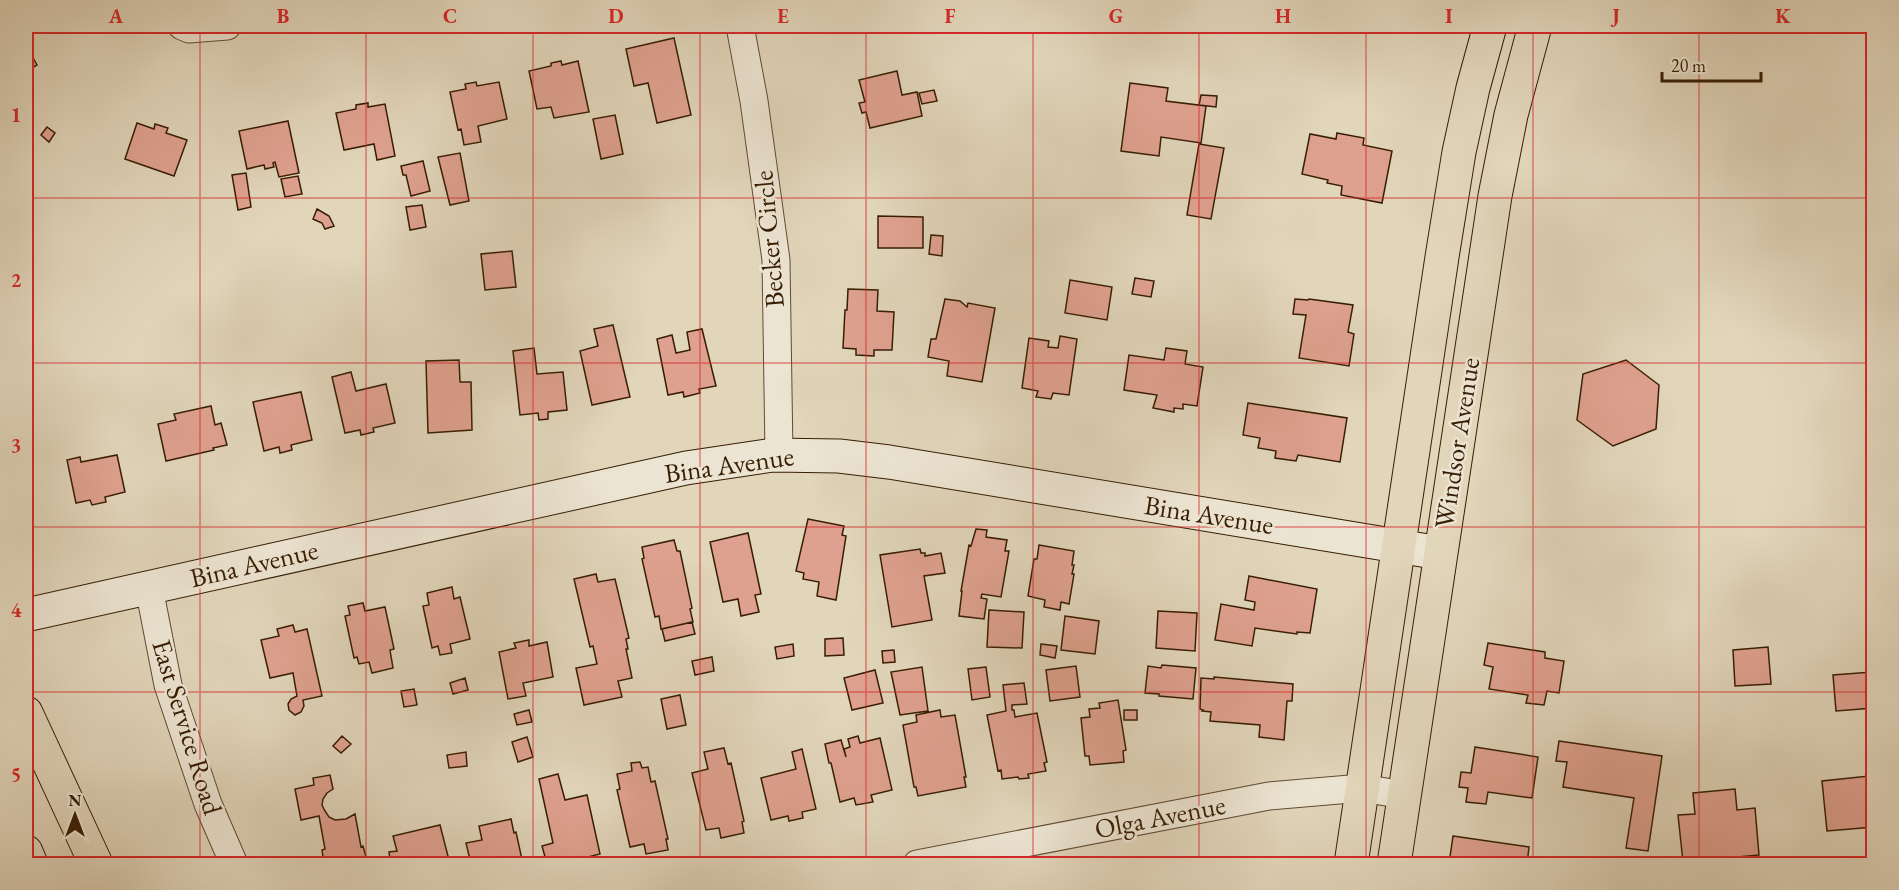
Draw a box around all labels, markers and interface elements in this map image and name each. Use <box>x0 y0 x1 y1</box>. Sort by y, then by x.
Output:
text: A <box>108 3 124 29</box>
text: B <box>277 3 289 29</box>
text: C <box>443 3 457 29</box>
text: D <box>608 3 624 29</box>
text: E <box>777 3 789 29</box>
text: F <box>945 3 956 29</box>
text: G <box>1109 3 1123 29</box>
text: H <box>1275 3 1291 29</box>
text: I <box>1445 3 1453 29</box>
text: J <box>1610 3 1620 29</box>
text: K <box>1775 3 1791 29</box>
scale bar <box>1662 45 1761 83</box>
text: 20 m <box>1671 54 1706 77</box>
text: 1 <box>11 102 21 128</box>
street label: Becker Circle <box>745 169 792 309</box>
text: 2 <box>11 267 22 293</box>
street label: Windsor Avenue <box>1426 355 1487 531</box>
text: 3 <box>11 432 21 458</box>
street label: Bina Avenue <box>662 438 796 491</box>
street label: Bina Avenue <box>1142 487 1276 542</box>
street label: Bina Avenue <box>186 532 321 595</box>
text: 4 <box>11 597 22 623</box>
street label: East Service Road <box>144 635 231 819</box>
text: 5 <box>11 761 21 787</box>
north arrow <box>45 785 105 845</box>
street label: Olga Avenue <box>1092 787 1228 846</box>
text: N <box>69 790 82 811</box>

